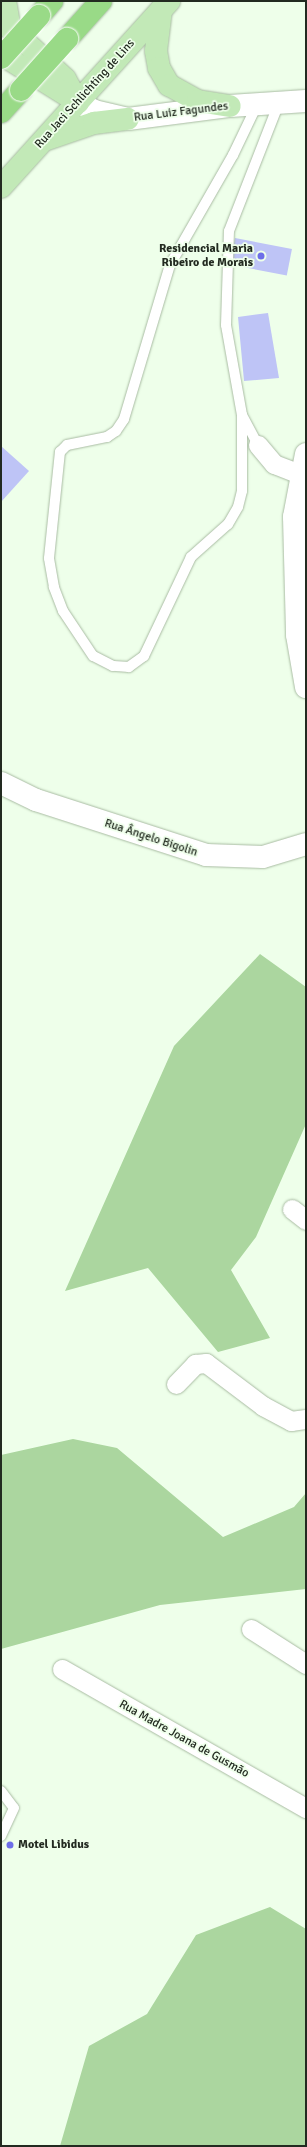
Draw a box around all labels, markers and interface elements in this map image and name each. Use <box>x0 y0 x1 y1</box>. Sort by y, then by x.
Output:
street label: Rua Jaci Schlichting de Lins <box>32 36 138 152</box>
street label: Rua Luiz Fagundes <box>133 99 229 125</box>
place label: Residencial Maria Ribeiro de Morais <box>159 242 253 270</box>
marker: Residencial Maria Ribeiro de Morais <box>256 251 266 261</box>
street label: Rua Ângelo Bigolin <box>103 816 199 860</box>
street label: Rua Madre Joana de Gusmão <box>116 1697 252 1781</box>
place label: Motel Libidus <box>18 1838 89 1852</box>
marker: Motel Libidus <box>5 1840 15 1850</box>

